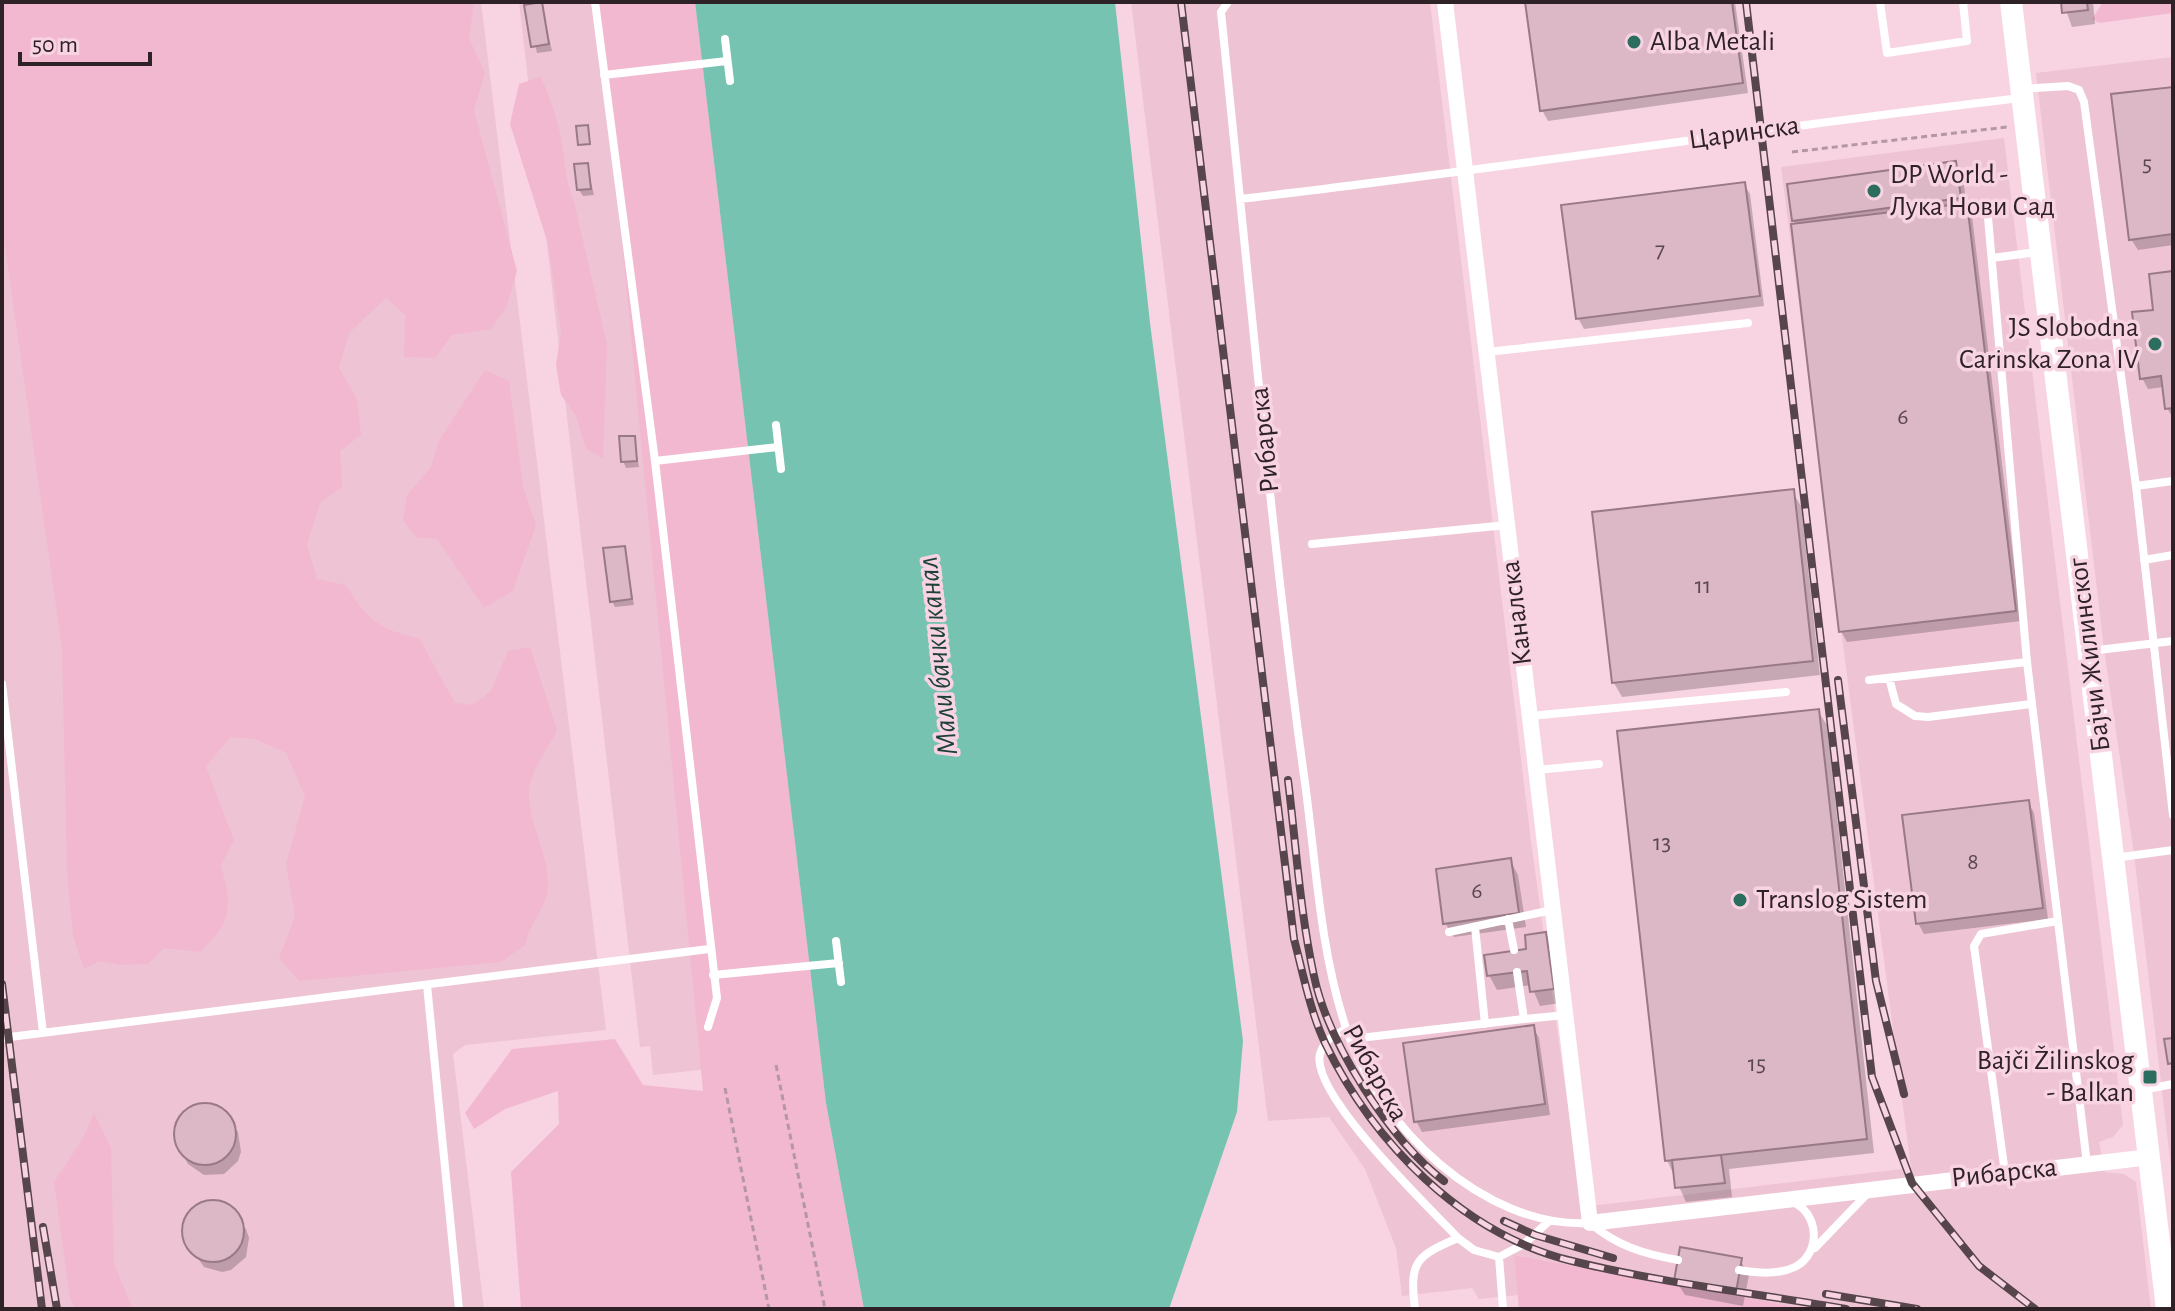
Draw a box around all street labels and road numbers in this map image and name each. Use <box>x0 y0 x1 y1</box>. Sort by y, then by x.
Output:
street label: Царинска <box>1687 111 1802 155</box>
street label: Рибарска <box>1246 386 1284 494</box>
street label: Бајчи Жилинског <box>2064 556 2116 754</box>
street label: Каналска <box>1497 559 1537 667</box>
street label: Рибарска <box>1337 1020 1413 1126</box>
street label: Рибарска <box>1950 1154 2058 1192</box>

